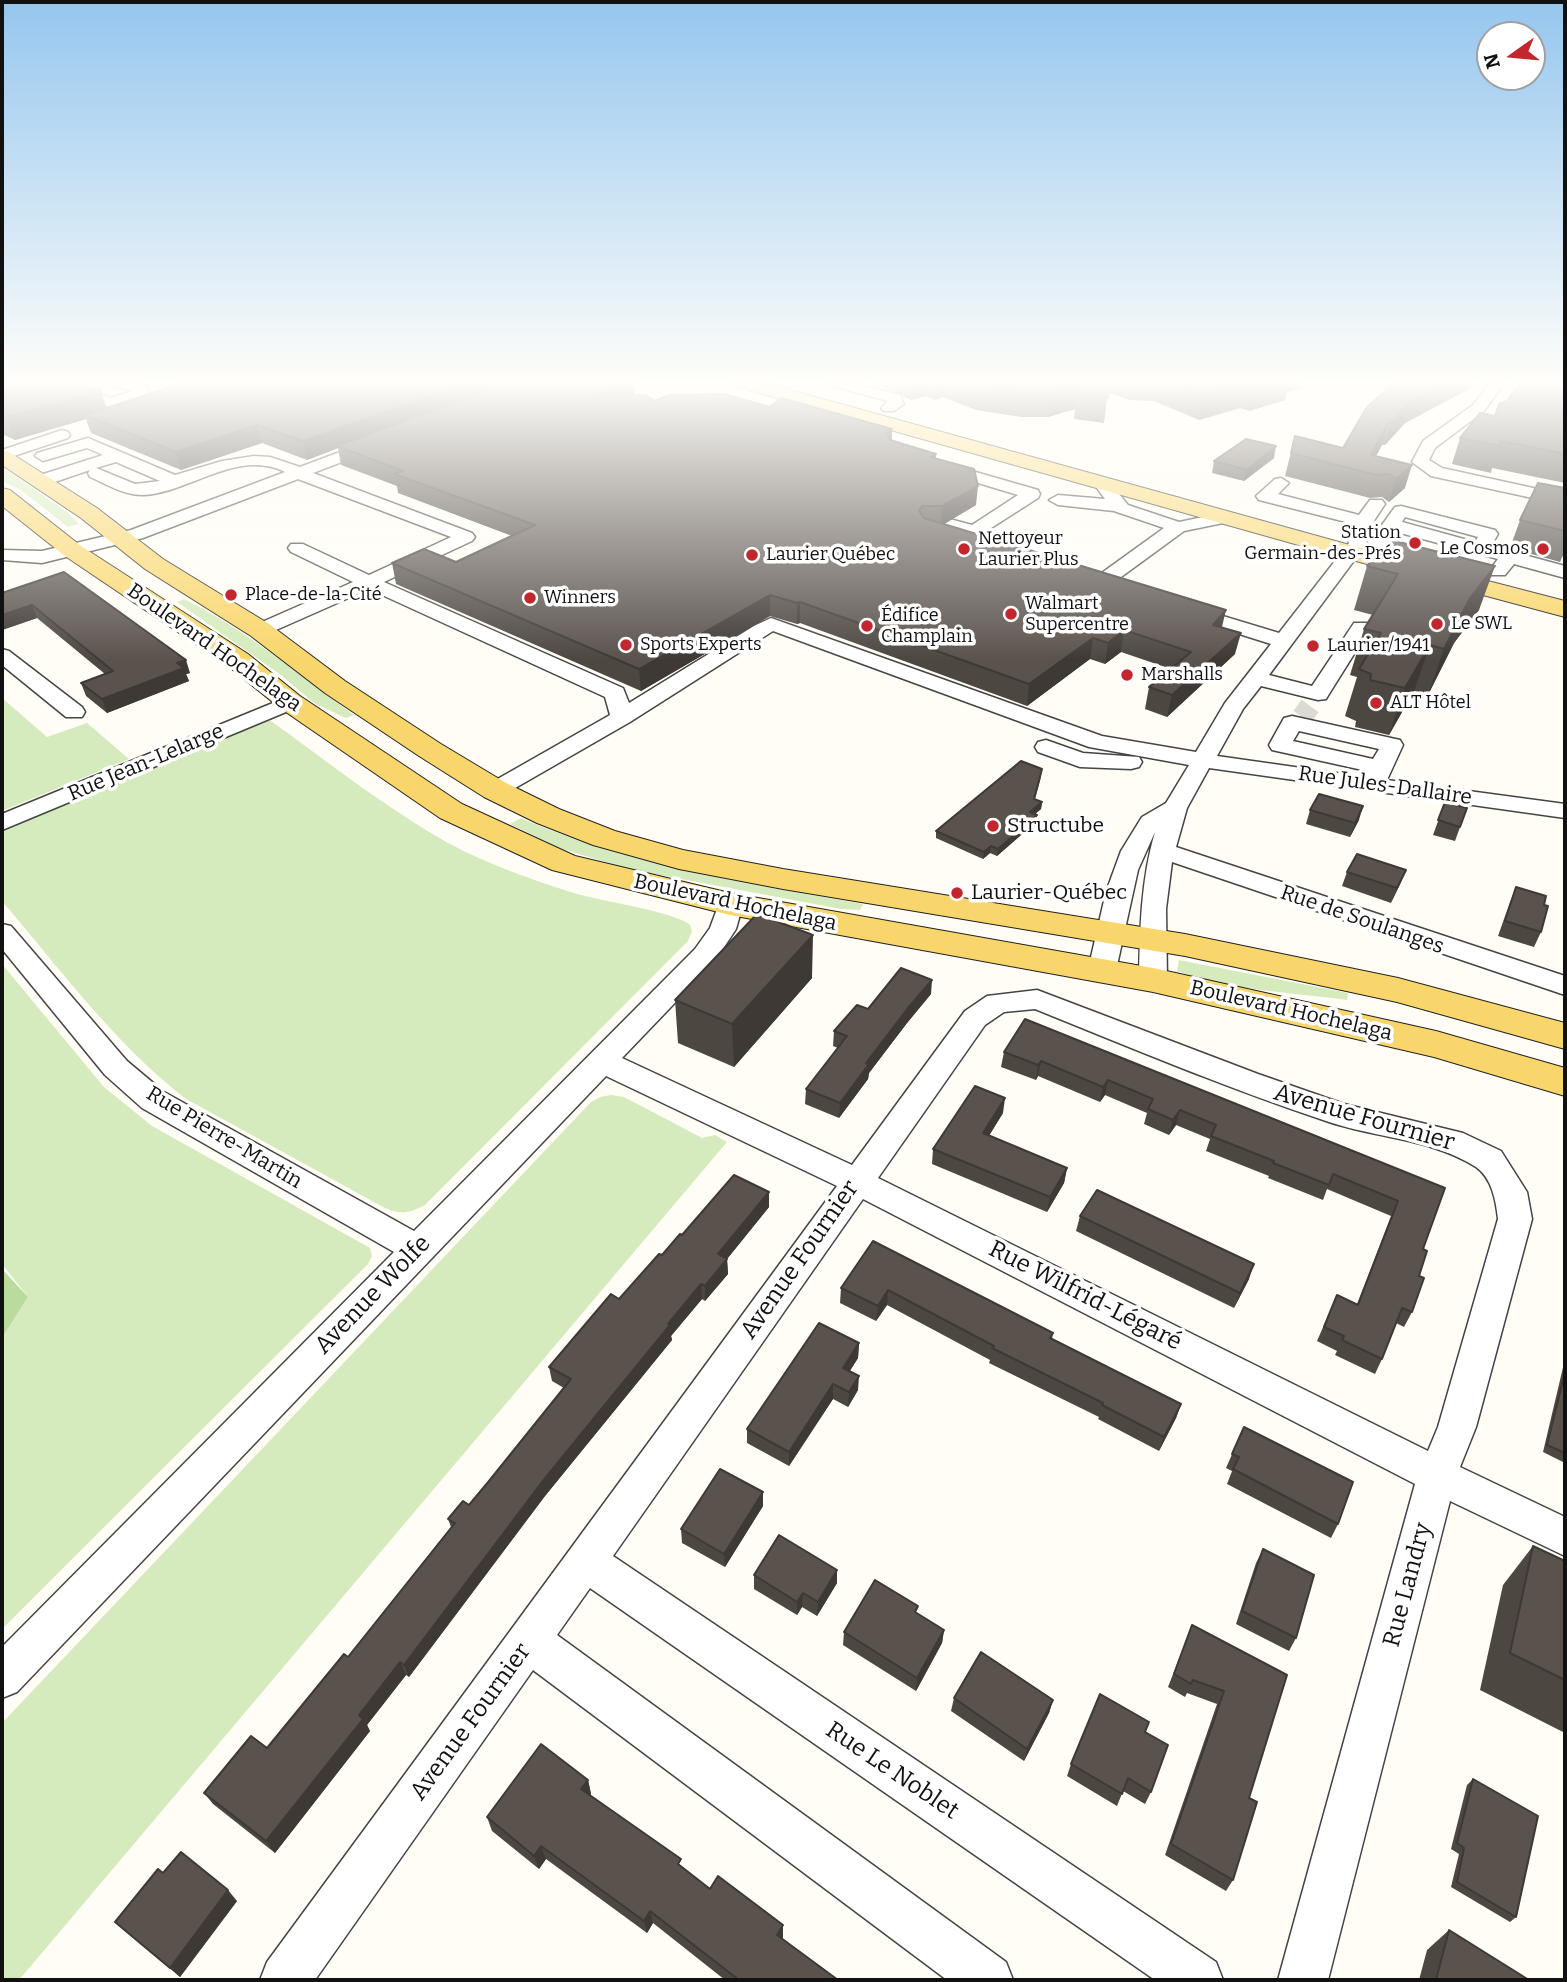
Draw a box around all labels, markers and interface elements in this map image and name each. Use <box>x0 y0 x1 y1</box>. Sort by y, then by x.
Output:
north arrow <box>1476 21 1546 91</box>
text: N <box>1479 51 1505 71</box>
place label: Station Germain-des-Prés <box>1244 522 1401 564</box>
place label: Nettoyeur Laurier Plus <box>978 528 1079 570</box>
marker: Station Germain-des-Prés <box>1407 535 1423 551</box>
place label: Le Cosmos <box>1440 538 1529 560</box>
marker: Nettoyeur Laurier Plus <box>956 541 972 557</box>
marker: Le Cosmos <box>1535 541 1551 557</box>
place label: Laurier Québec <box>766 544 895 566</box>
marker: Laurier Québec <box>744 547 760 563</box>
street label: Boulevard Hochelaga <box>122 578 306 718</box>
place label: Place-de-la-Cité <box>245 584 382 606</box>
marker: Place-de-la-Cité <box>223 587 239 603</box>
place label: Winners <box>544 587 616 609</box>
marker: Winners <box>522 590 538 606</box>
place label: Walmart Supercentre <box>1025 593 1129 636</box>
place label: Édifice Champlain <box>881 605 973 648</box>
marker: Walmart Supercentre <box>1003 606 1019 622</box>
place label: Le SWL <box>1451 613 1512 635</box>
marker: Le SWL <box>1429 616 1445 632</box>
marker: Édifice Champlain <box>859 618 875 634</box>
place label: Sports Experts <box>640 634 762 656</box>
place label: Laurier/1941 <box>1327 635 1430 657</box>
marker: Sports Experts <box>618 637 634 653</box>
marker: Laurier/1941 <box>1305 638 1321 654</box>
place label: Marshalls <box>1141 664 1223 686</box>
marker: Marshalls <box>1119 667 1135 683</box>
place label: ALT Hôtel <box>1390 692 1471 714</box>
marker: ALT Hôtel <box>1368 695 1384 711</box>
street label: Rue Jean-Lelarge <box>64 719 228 807</box>
street label: Rue Jules-Dallaire <box>1297 761 1473 811</box>
place label: Structube <box>1007 813 1104 839</box>
marker: Structube <box>985 818 1001 834</box>
street label: Boulevard Hochelaga <box>631 869 839 937</box>
place label: Laurier-Québec <box>971 880 1127 906</box>
street label: Rue de Soulanges <box>1277 880 1447 960</box>
marker: Laurier-Québec <box>949 885 965 901</box>
street label: Boulevard Hochelaga <box>1187 975 1395 1047</box>
street label: Avenue Fournier <box>1270 1078 1458 1158</box>
street label: Rue Pierre-Martin <box>141 1082 307 1194</box>
street label: Avenue Fournier <box>735 1175 865 1345</box>
street label: Avenue Wolfe <box>309 1230 437 1360</box>
street label: Rue Wilfrid-Légaré <box>984 1235 1186 1357</box>
street label: Rue Landry <box>1378 1520 1438 1650</box>
street label: Avenue Fournier <box>405 1638 537 1806</box>
street label: Rue Le Noblet <box>820 1716 964 1826</box>

